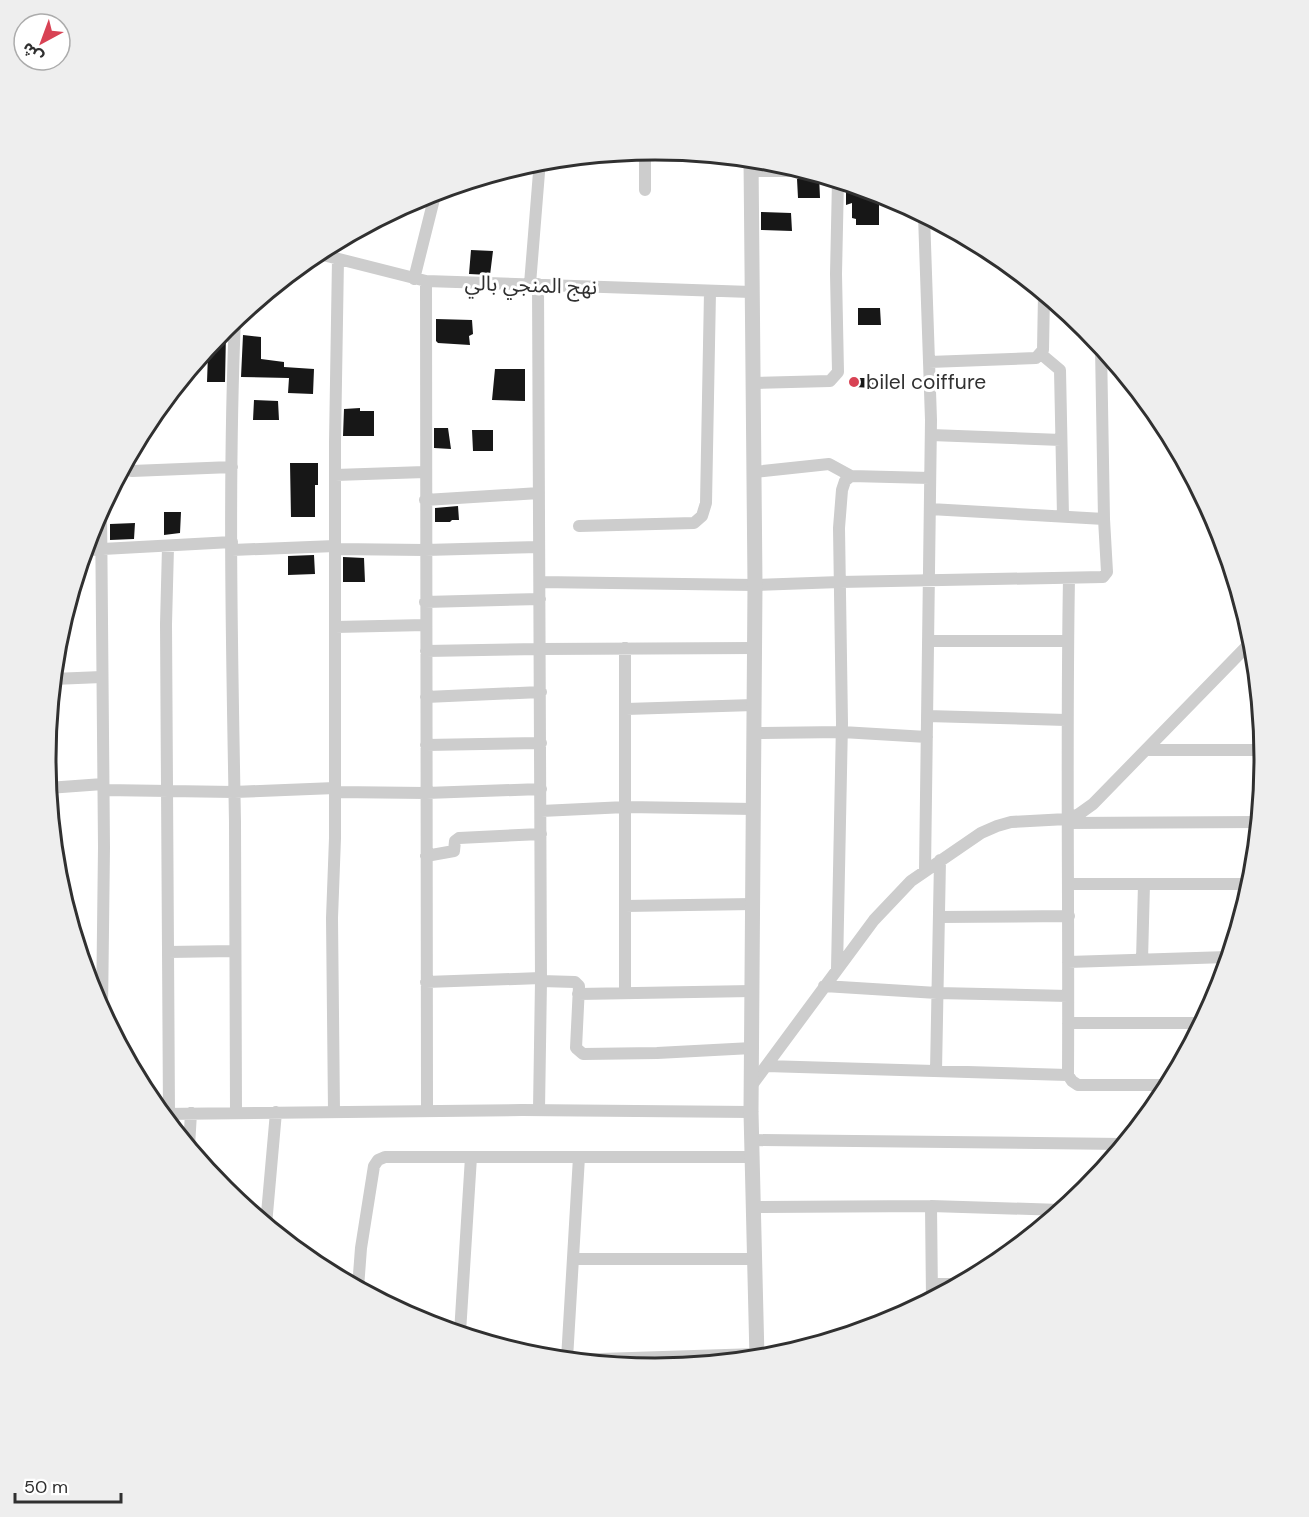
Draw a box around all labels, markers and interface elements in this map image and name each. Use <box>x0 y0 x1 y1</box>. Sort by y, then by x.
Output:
north arrow <box>12 12 72 72</box>
text: ش <box>17 38 48 68</box>
street label: نهج المنجي بالي <box>464 269 598 303</box>
place label: bilel coiffure <box>866 368 986 396</box>
marker: bilel coiffure <box>847 375 861 389</box>
scale bar <box>15 1466 122 1504</box>
text: 50 m <box>24 1475 68 1499</box>

